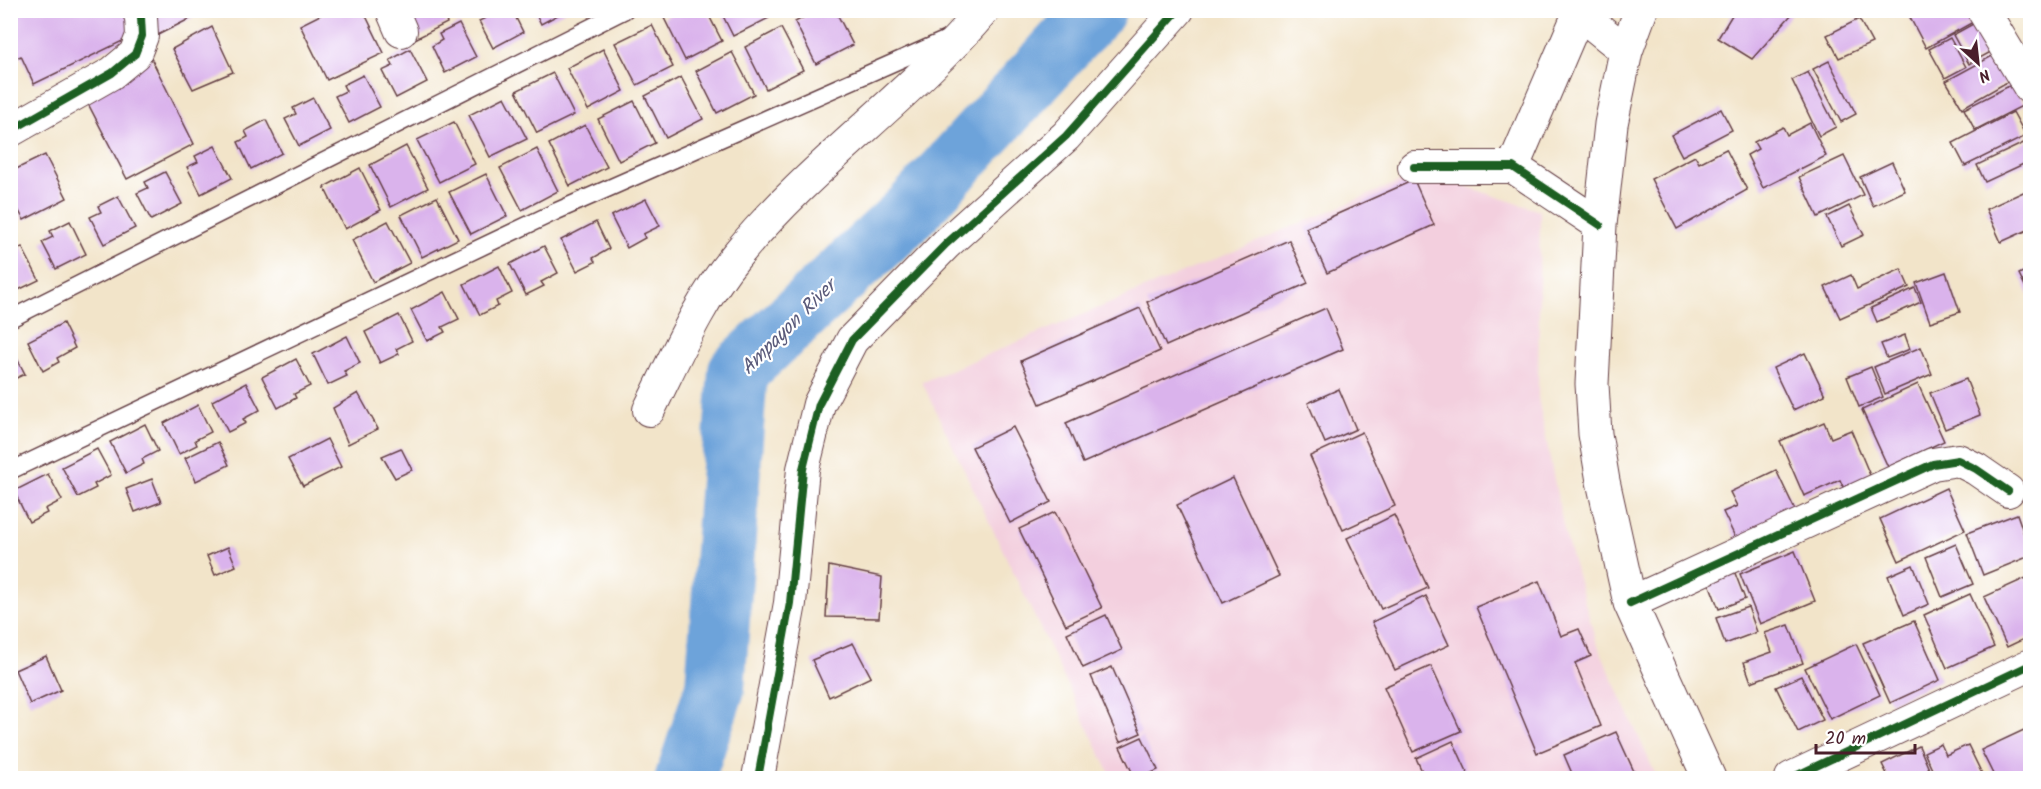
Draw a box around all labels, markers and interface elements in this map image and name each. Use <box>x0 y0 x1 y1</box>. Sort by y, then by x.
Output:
north arrow <box>1948 33 2008 93</box>
text: N <box>1974 62 1994 88</box>
water label: Ampayon River <box>734 270 847 383</box>
scale bar <box>1816 717 1915 755</box>
text: 20 m <box>1825 725 1866 754</box>

